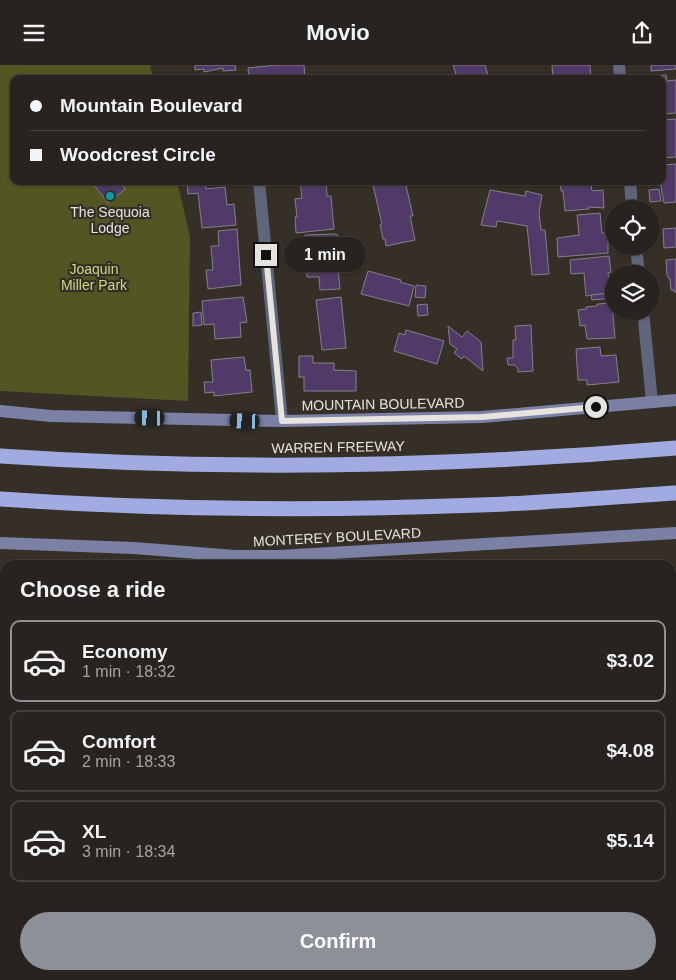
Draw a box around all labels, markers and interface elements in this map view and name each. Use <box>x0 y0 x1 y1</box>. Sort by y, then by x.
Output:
icon: menu <box>20 19 48 47</box>
icon: share <box>628 19 656 47</box>
text: Movio <box>306 20 370 45</box>
text: Mountain Boulevard <box>60 95 243 116</box>
text: Woodcrest Circle <box>60 144 216 165</box>
marker: The Sequoia Lodge <box>104 190 116 202</box>
map controls <box>605 200 660 320</box>
button: locate <box>605 200 660 255</box>
place label: The Sequoia Lodge <box>70 204 150 236</box>
callout: 1 min <box>284 237 366 273</box>
route end <box>255 244 277 266</box>
text: 1 min <box>304 246 346 263</box>
park label: Joaquin Miller Park <box>61 261 128 293</box>
button: layers <box>605 265 660 320</box>
street label: MOUNTAIN BOULEVARD <box>301 395 465 413</box>
route start <box>585 396 607 418</box>
car <box>134 410 165 426</box>
car <box>229 413 260 429</box>
street label: WARREN FREEWAY <box>271 438 405 456</box>
street label: MONTEREY BOULEVARD <box>253 525 421 549</box>
text: Choose a ride <box>20 577 165 602</box>
icon: car <box>22 639 67 684</box>
text: Economy <box>82 641 168 662</box>
text: $3.02 <box>606 650 654 671</box>
text: 1 min · 18:32 <box>82 663 175 680</box>
icon: car <box>22 729 67 774</box>
text: Comfort <box>82 731 156 752</box>
text: $4.08 <box>606 740 654 761</box>
text: 2 min · 18:33 <box>82 753 175 770</box>
icon: car <box>22 819 67 864</box>
text: XL <box>82 821 106 842</box>
text: $5.14 <box>606 830 654 851</box>
text: 3 min · 18:34 <box>82 843 175 860</box>
button: Confirm <box>20 912 656 970</box>

